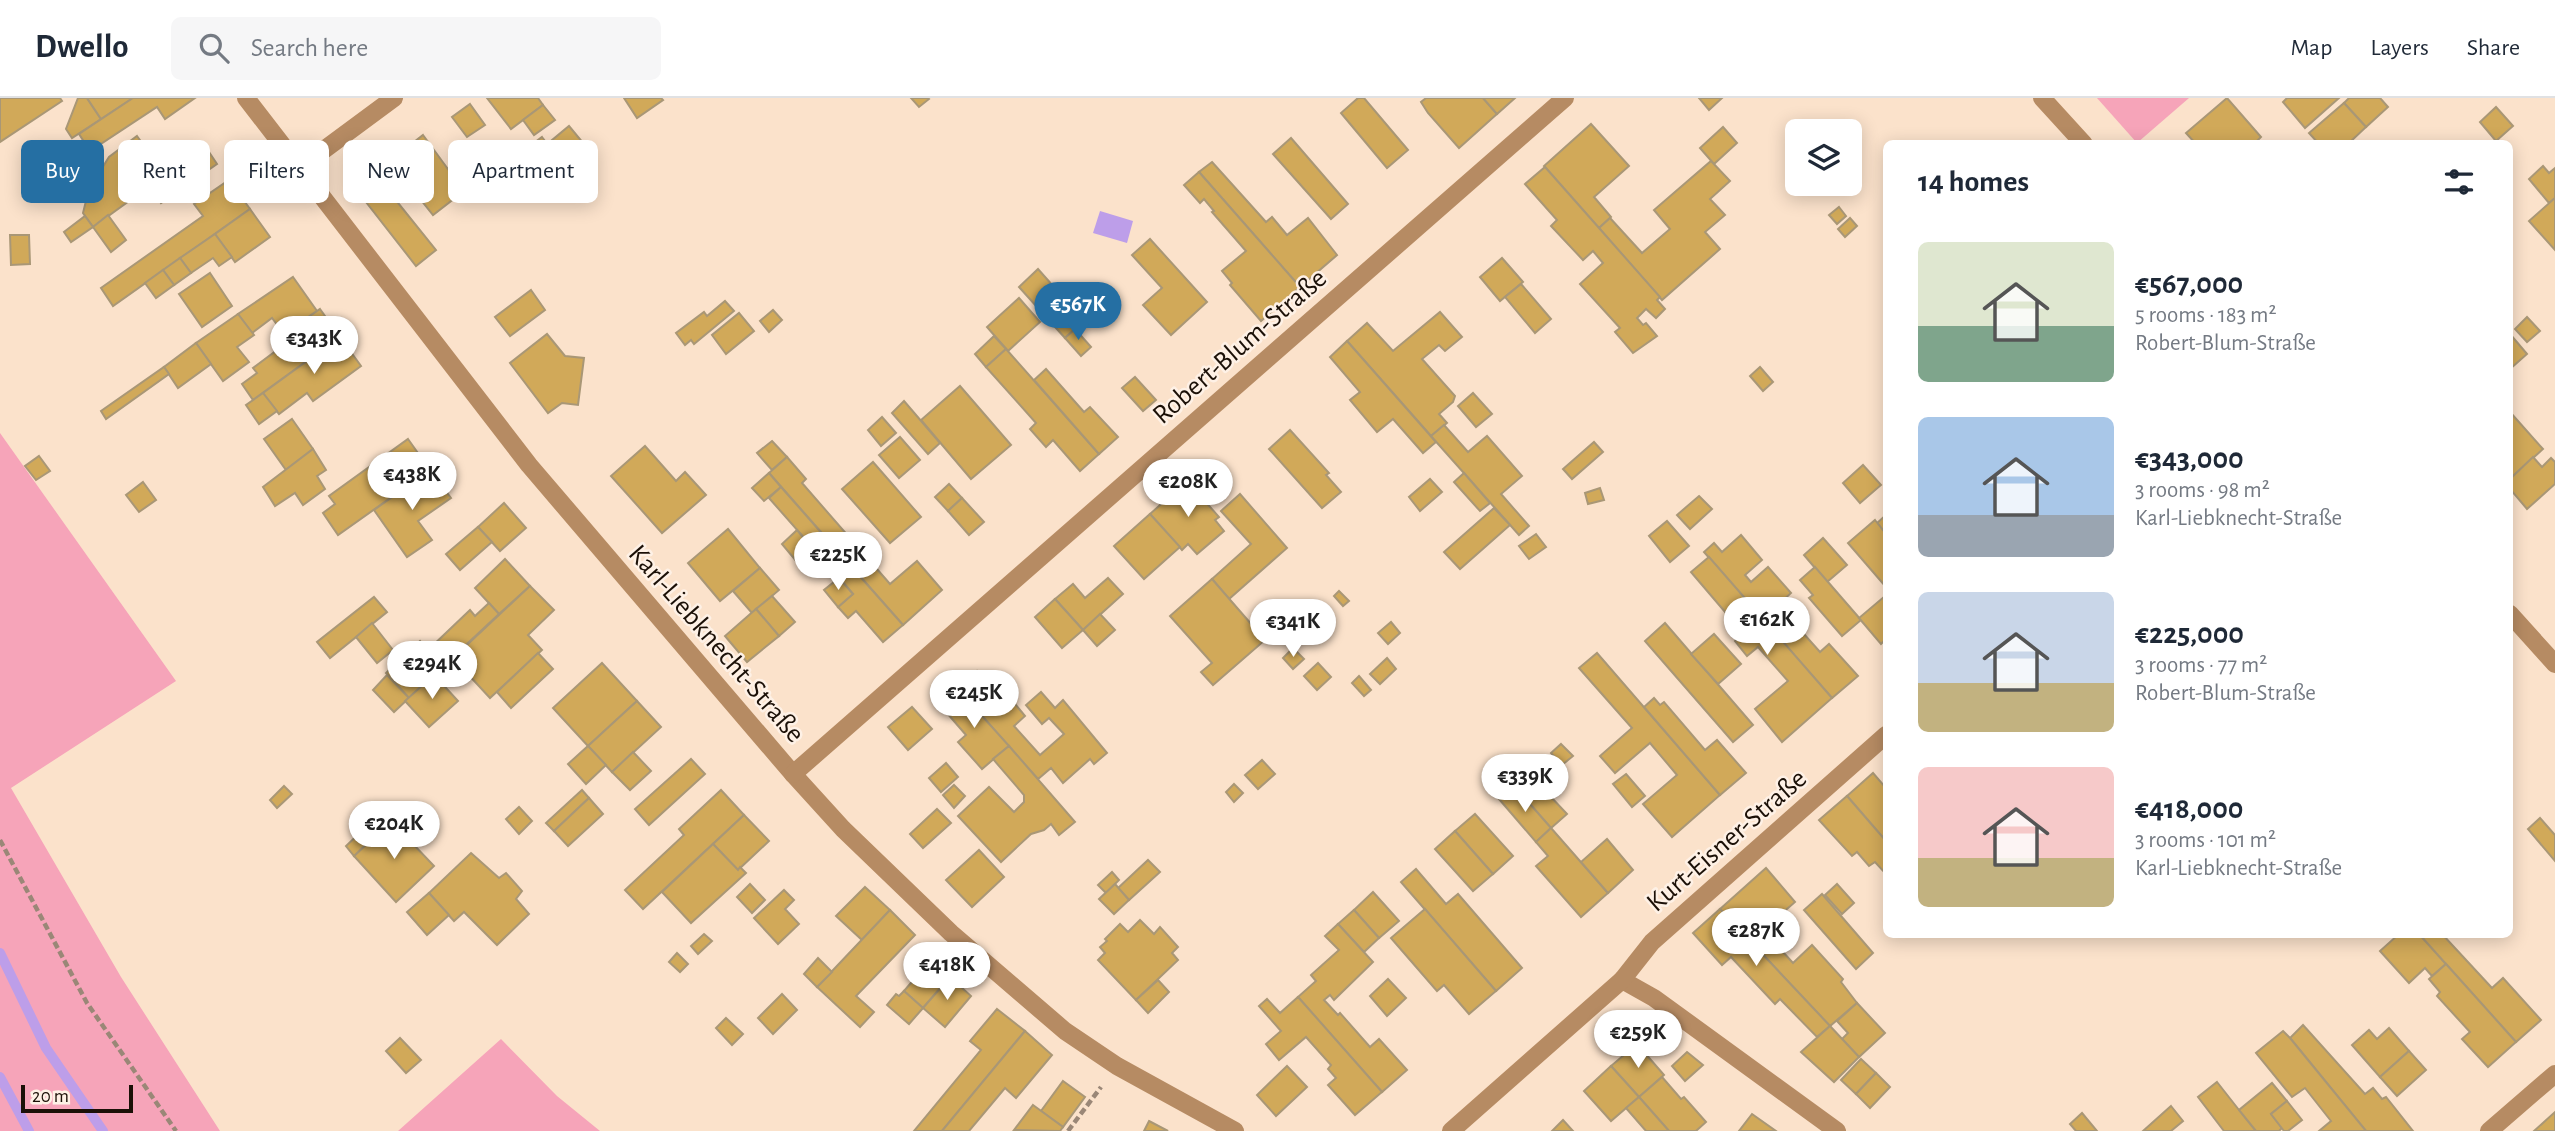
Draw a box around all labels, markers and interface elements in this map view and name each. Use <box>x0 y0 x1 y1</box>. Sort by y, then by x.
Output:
search box <box>171 17 661 80</box>
icon: search <box>195 29 233 67</box>
text: Dwello <box>35 31 129 64</box>
text: Search here <box>251 35 368 61</box>
text: Map <box>2290 36 2332 60</box>
text: Layers <box>2370 36 2429 60</box>
text: Share <box>2467 36 2520 60</box>
map controls <box>1785 119 1862 196</box>
button: layers <box>1785 119 1862 196</box>
chip: Buy <box>21 140 104 203</box>
chip: Rent <box>118 140 210 203</box>
chip: Filters <box>224 140 329 203</box>
chip: New <box>343 140 434 203</box>
chip: Apartment <box>448 140 598 203</box>
icon: filters <box>2440 163 2478 201</box>
text: 14 homes <box>1918 167 2029 197</box>
street label: Robert-Blum-Straße <box>1148 264 1332 430</box>
text: €567,000 <box>2135 269 2243 299</box>
icon: home <box>1974 270 2058 354</box>
pin: €567K <box>1029 282 1127 342</box>
text: €567K <box>1050 293 1106 316</box>
text: 5 rooms · 183 m² <box>2135 304 2276 327</box>
pin: €343K <box>265 316 363 376</box>
text: €343K <box>286 327 342 350</box>
text: Robert-Blum-Straße <box>2135 332 2316 355</box>
text: €343,000 <box>2135 444 2244 474</box>
icon: home <box>1974 445 2058 529</box>
pin: €438K <box>363 452 461 512</box>
pin: €208K <box>1139 460 1237 519</box>
text: €438K <box>384 463 441 486</box>
text: €208K <box>1159 470 1217 493</box>
text: 3 rooms · 98 m² <box>2135 479 2270 502</box>
text: Karl-Liebknecht-Straße <box>2135 507 2342 530</box>
pin: €225K <box>789 532 887 592</box>
street label: Karl-Liebknecht-Straße <box>623 540 809 748</box>
text: €225K <box>810 543 866 566</box>
pin: €162K <box>1718 598 1816 657</box>
pin: €341K <box>1244 600 1342 659</box>
text: €162K <box>1740 608 1794 631</box>
text: €341K <box>1266 610 1320 633</box>
text: €225,000 <box>2135 619 2244 649</box>
icon: home <box>1974 620 2058 704</box>
pin: €294K <box>383 642 481 701</box>
text: €294K <box>403 652 461 675</box>
text: 3 rooms · 77 m² <box>2135 654 2267 677</box>
pin: €245K <box>925 670 1023 730</box>
text: €245K <box>946 681 1002 704</box>
text: Robert-Blum-Straße <box>2135 682 2316 705</box>
pin: €339K <box>1476 754 1574 814</box>
street label: Kurt-Eisner-Straße <box>1642 764 1812 918</box>
text: €339K <box>1497 765 1553 788</box>
text: €418,000 <box>2135 794 2243 824</box>
icon: home <box>1974 795 2058 879</box>
pin: €204K <box>345 802 443 861</box>
text: €204K <box>365 812 423 835</box>
text: 3 rooms · 101 m² <box>2135 829 2276 852</box>
text: Karl-Liebknecht-Straße <box>2135 857 2342 880</box>
pin: €287K <box>1707 908 1805 968</box>
text: €287K <box>1728 919 1784 942</box>
pin: €418K <box>898 942 996 1002</box>
text: €418K <box>919 953 975 976</box>
pin: €259K <box>1589 1010 1687 1070</box>
text: €259K <box>1610 1021 1666 1044</box>
scale bar <box>21 1082 133 1114</box>
text: 20 m <box>32 1087 69 1106</box>

